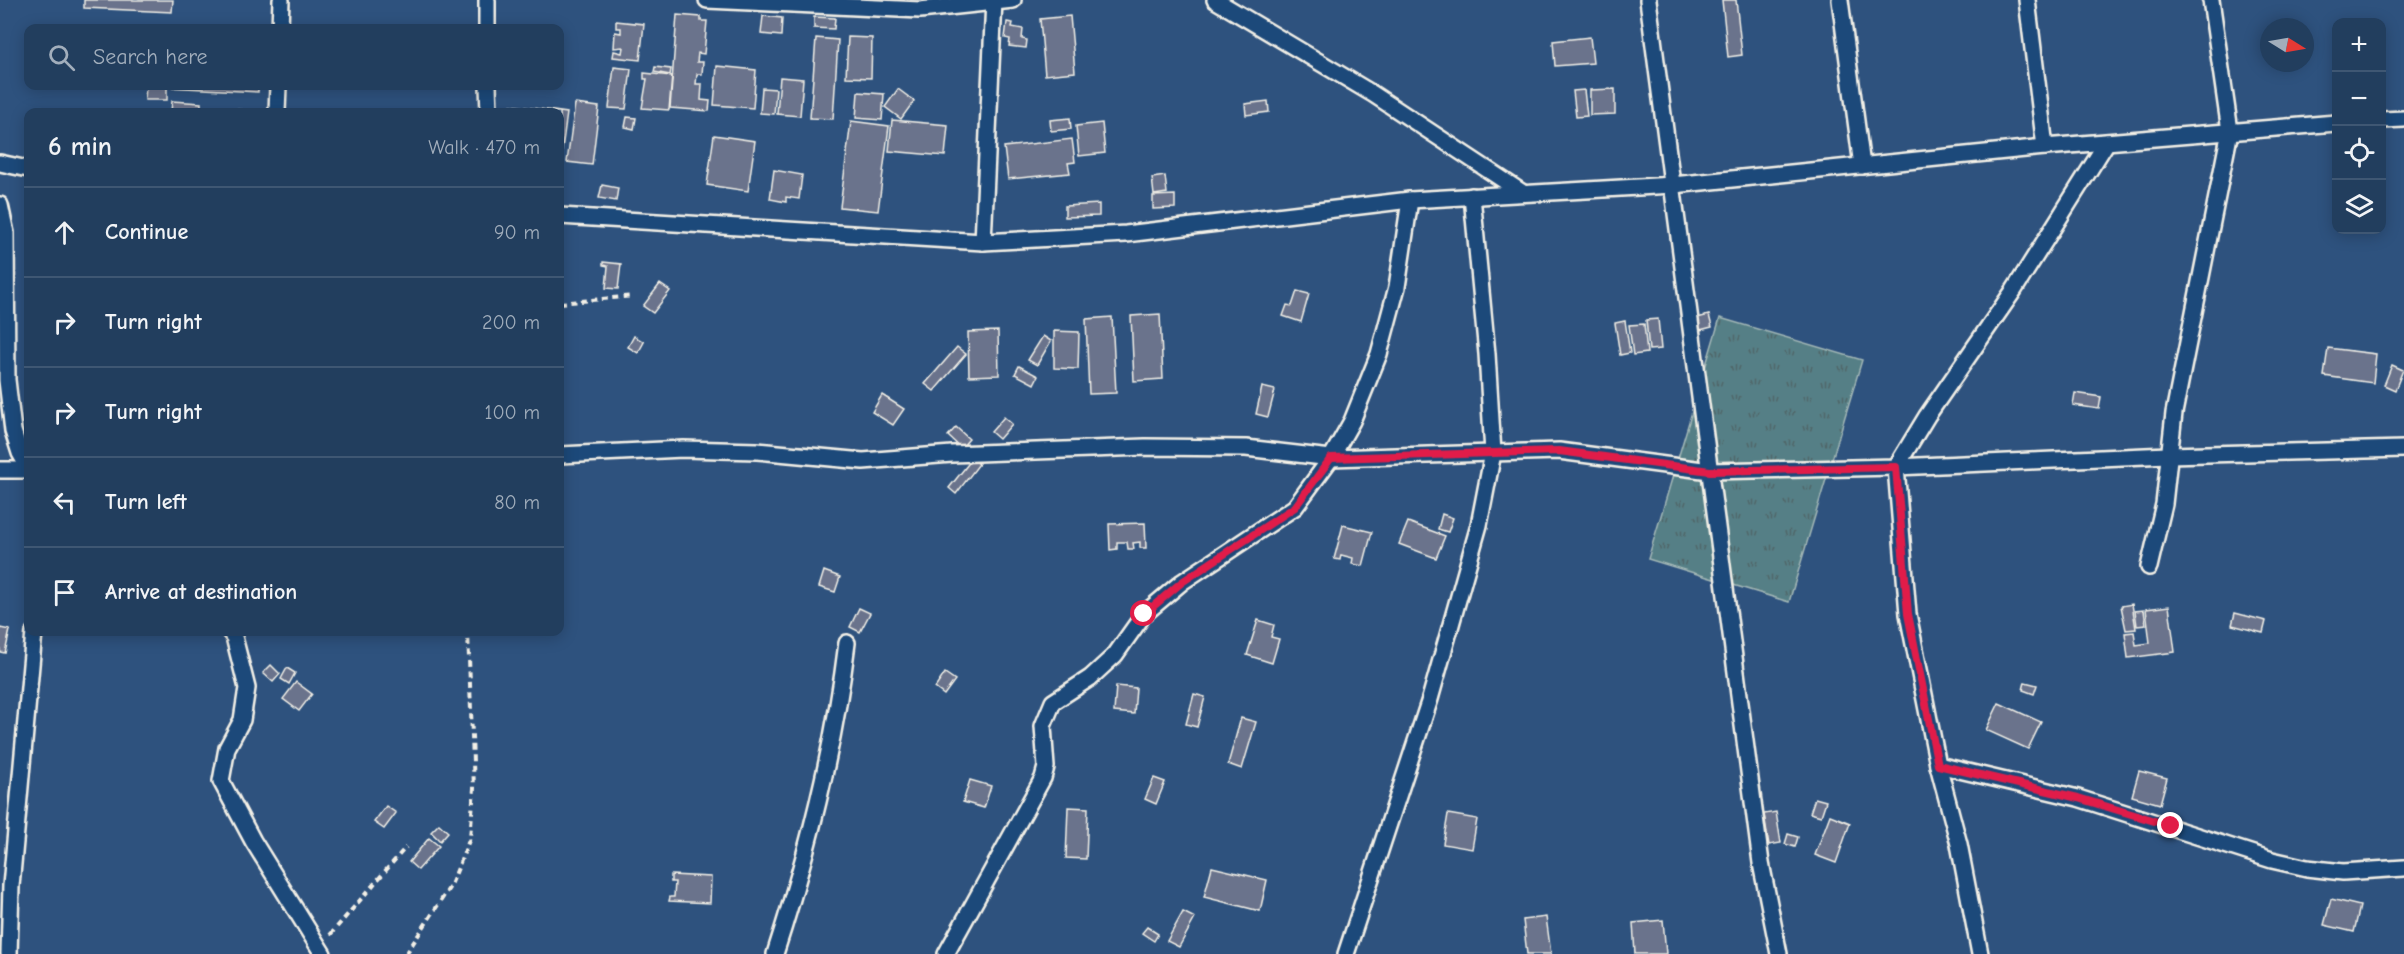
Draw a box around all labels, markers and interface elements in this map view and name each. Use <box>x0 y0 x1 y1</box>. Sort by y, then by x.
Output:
north arrow <box>2260 18 2314 72</box>
map controls <box>2332 18 2386 234</box>
button: + <box>2332 18 2386 72</box>
search box <box>24 24 564 90</box>
icon: search <box>45 41 78 74</box>
text: Search here <box>93 44 208 70</box>
button: − <box>2332 72 2386 126</box>
button: locate <box>2332 126 2386 180</box>
text: 6 min <box>48 132 112 162</box>
text: Walk · 470 m <box>428 136 540 159</box>
button: layers <box>2332 180 2386 234</box>
icon: ahead <box>48 216 81 249</box>
text: Continue <box>105 219 188 245</box>
text: 90 m <box>494 221 540 244</box>
icon: right <box>48 306 81 339</box>
text: Turn right <box>105 309 202 335</box>
text: 200 m <box>482 311 540 334</box>
icon: right <box>48 396 81 429</box>
text: Turn right <box>105 399 202 425</box>
text: 100 m <box>485 401 540 424</box>
icon: left <box>48 486 81 519</box>
text: Turn left <box>105 489 187 515</box>
text: 80 m <box>494 491 540 514</box>
icon: arrive <box>48 576 81 609</box>
text: Arrive at destination <box>105 579 297 605</box>
route start <box>1130 600 1156 626</box>
route end <box>2157 812 2183 838</box>

